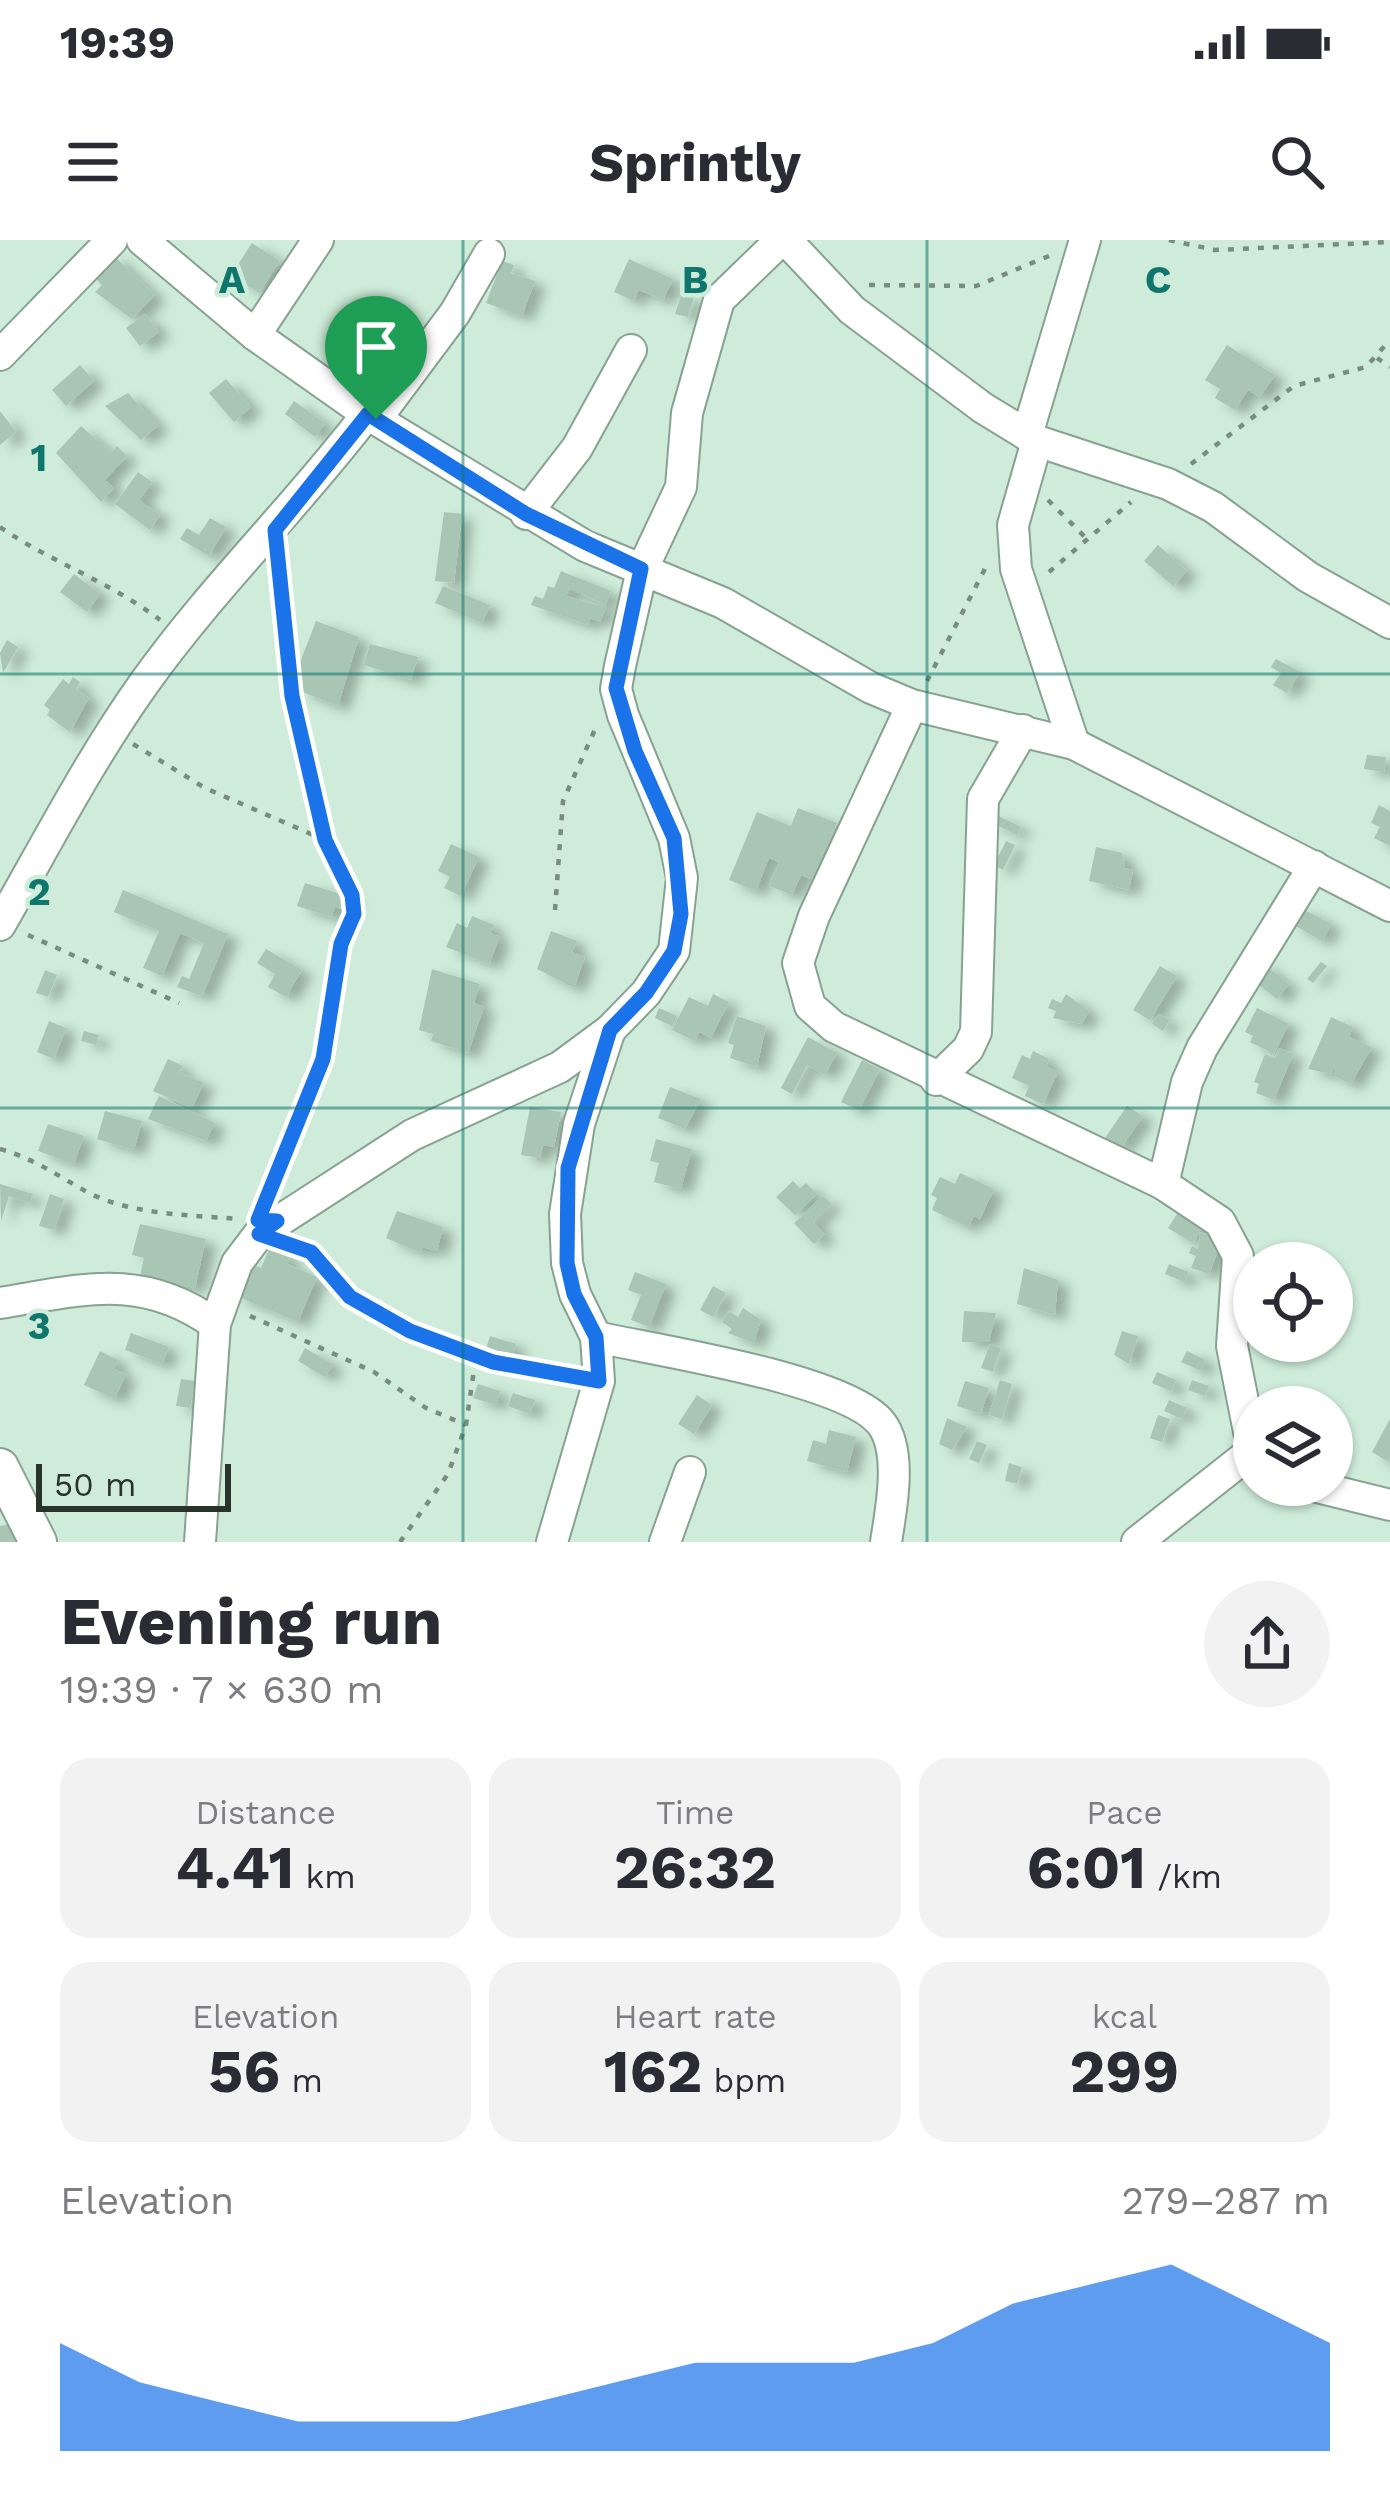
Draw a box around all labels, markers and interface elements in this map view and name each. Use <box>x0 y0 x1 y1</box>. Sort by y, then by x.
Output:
text: 19:39 <box>60 16 175 69</box>
icon: menu <box>60 129 126 195</box>
icon: search <box>1264 129 1330 195</box>
text: Sprintly <box>589 131 801 194</box>
text: A <box>219 257 246 302</box>
text: B <box>682 257 708 302</box>
text: C <box>1145 257 1171 302</box>
pin <box>325 296 427 419</box>
icon: arrive <box>343 314 409 380</box>
text: 1 <box>31 435 47 480</box>
text: 2 <box>27 869 51 914</box>
map controls <box>1233 1242 1353 1506</box>
button: locate <box>1233 1242 1353 1362</box>
text: 3 <box>27 1303 51 1348</box>
button: layers <box>1233 1386 1353 1506</box>
scale bar <box>36 1458 231 1511</box>
text: 50 m <box>54 1465 136 1504</box>
button: share <box>1204 1581 1330 1707</box>
text: Evening run <box>60 1583 442 1660</box>
text: 19:39 · 7 × 630 m <box>60 1667 384 1712</box>
text: Distance <box>196 1793 336 1832</box>
text: Time <box>656 1793 734 1832</box>
text: Pace <box>1086 1793 1163 1832</box>
text: 4.41 <box>176 1832 294 1903</box>
text: 26:32 <box>614 1832 776 1903</box>
text: 6:01 <box>1027 1832 1146 1903</box>
text: km <box>294 1857 356 1896</box>
text: /km <box>1146 1857 1222 1896</box>
text: Elevation <box>192 1997 339 2036</box>
text: Heart rate <box>613 1997 777 2036</box>
text: kcal <box>1092 1997 1157 2036</box>
text: 56 <box>208 2036 280 2107</box>
text: 162 <box>604 2036 702 2107</box>
text: 299 <box>1069 2036 1179 2107</box>
text: m <box>280 2061 323 2100</box>
text: bpm <box>702 2061 786 2100</box>
text: Elevation <box>60 2178 234 2223</box>
text: 279–287 m <box>1121 2178 1330 2223</box>

